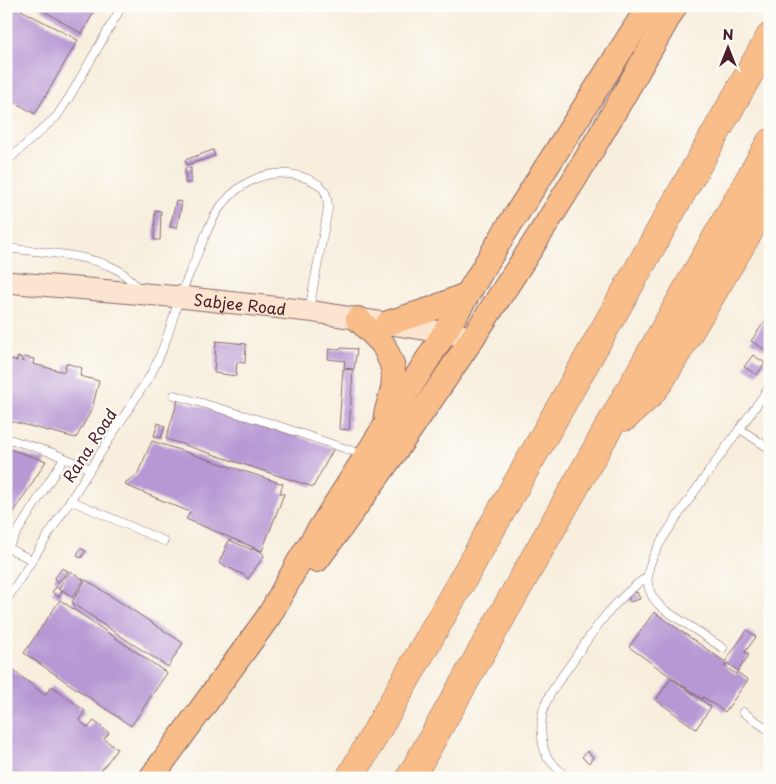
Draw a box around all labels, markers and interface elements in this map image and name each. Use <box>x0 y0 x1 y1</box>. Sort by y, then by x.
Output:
north arrow <box>704 22 754 72</box>
text: N <box>722 24 734 45</box>
street label: Sabjee Road <box>193 287 287 320</box>
street label: Rana Road <box>56 403 122 487</box>

